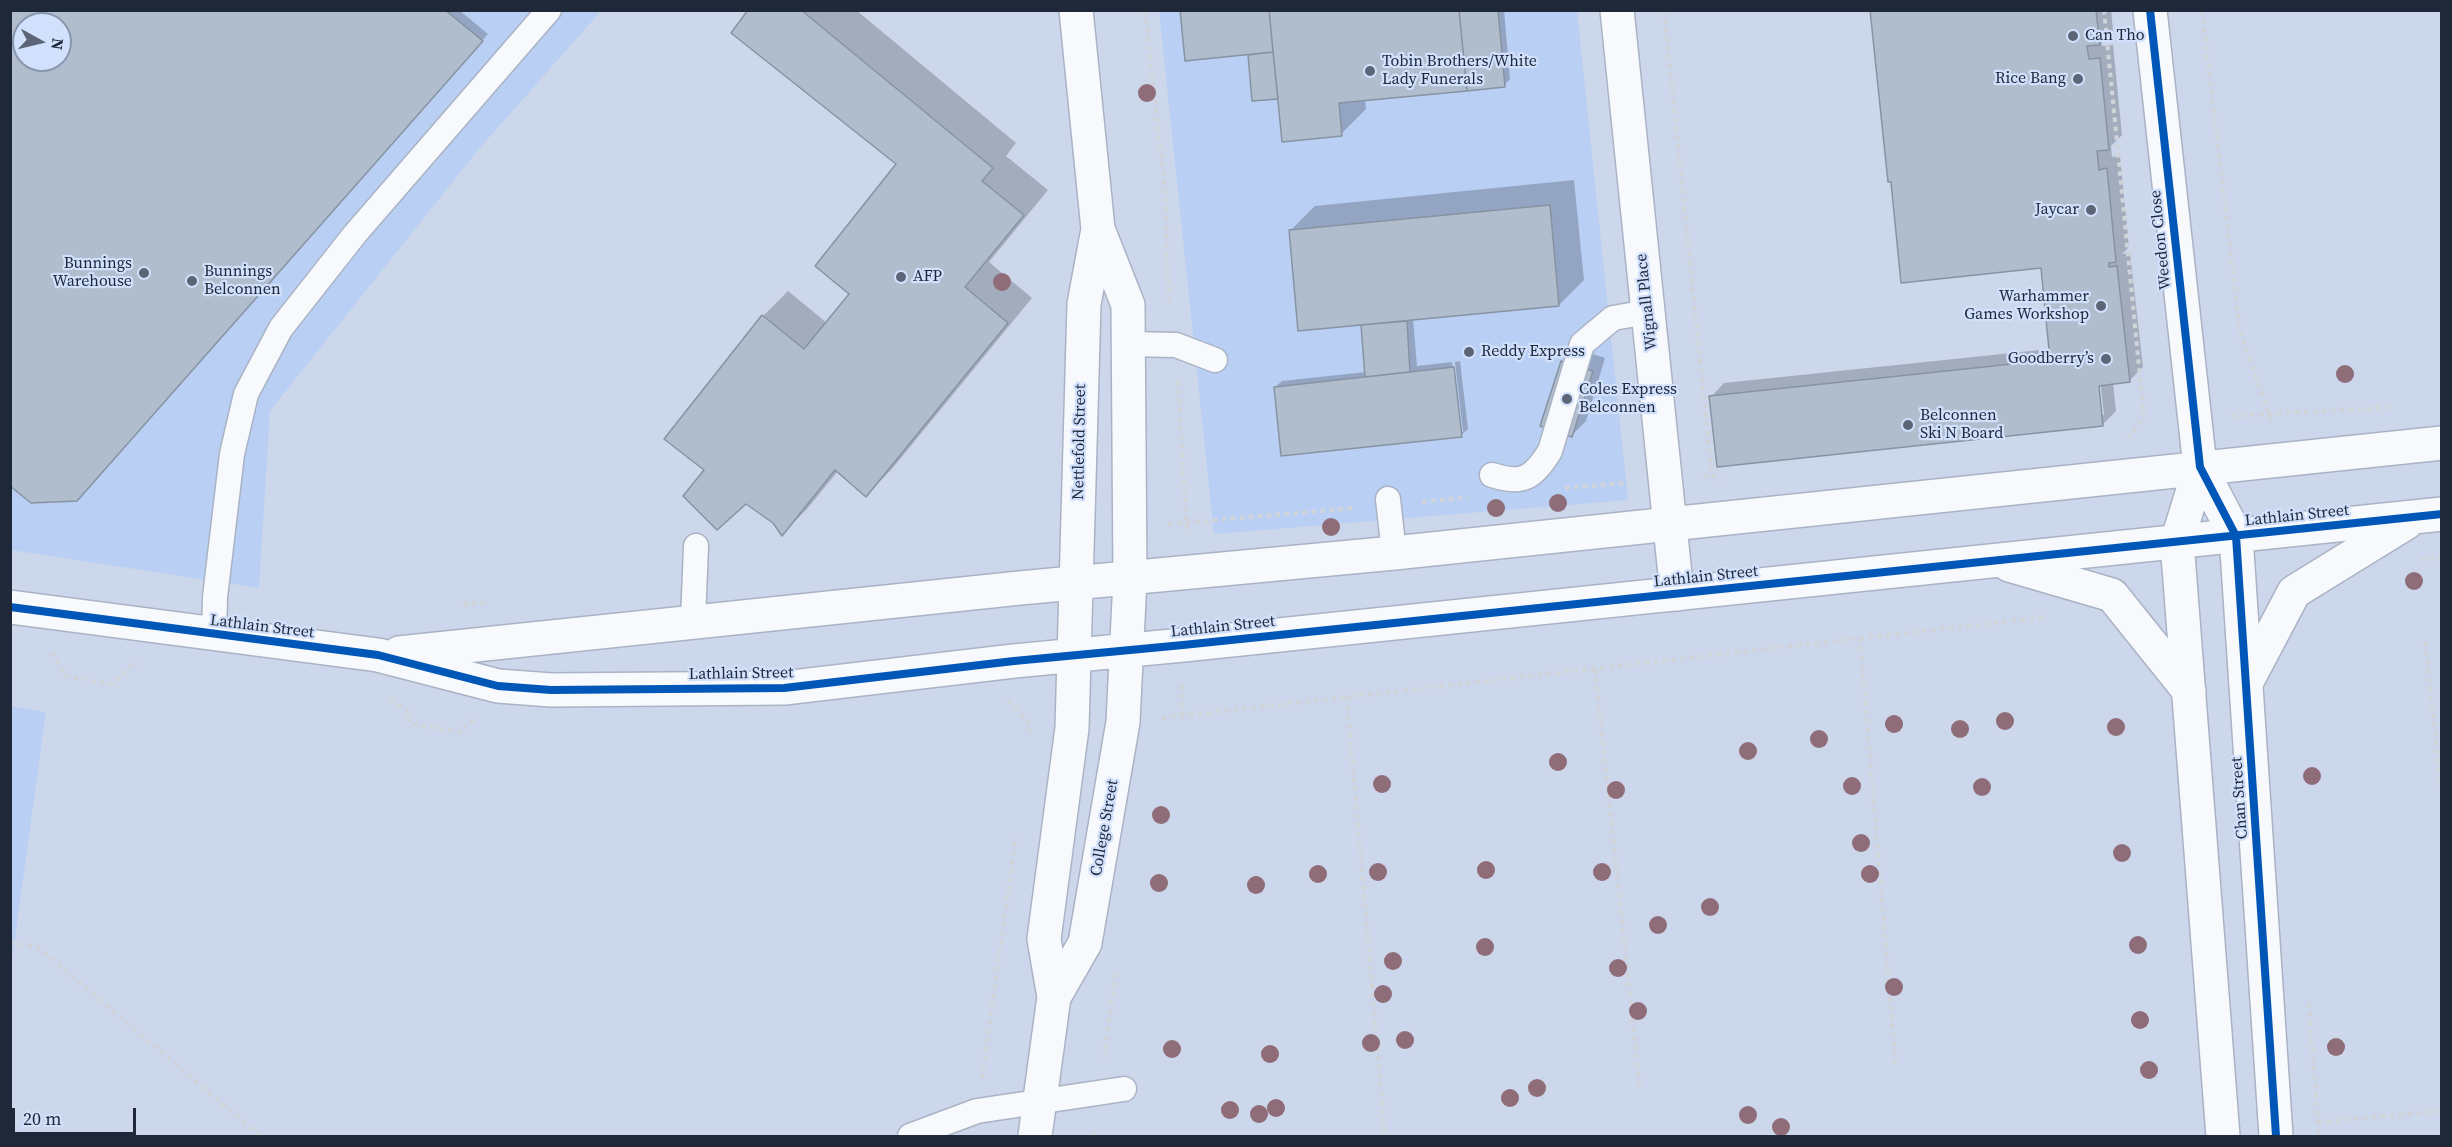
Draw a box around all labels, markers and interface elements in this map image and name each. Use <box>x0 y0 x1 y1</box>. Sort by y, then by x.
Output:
north arrow <box>12 12 72 72</box>
place label: Can Tho <box>2085 26 2145 46</box>
marker: Can Tho <box>2066 29 2080 43</box>
text: N <box>46 37 70 52</box>
place label: Tobin Brothers/White Lady Funerals <box>1382 52 1537 90</box>
marker: Tobin Brothers/White Lady Funerals <box>1363 64 1377 78</box>
place label: Rice Bang <box>1995 69 2066 89</box>
marker: Rice Bang <box>2071 72 2085 86</box>
street label: Weedon Close <box>2146 189 2176 291</box>
place label: Jaycar <box>2035 200 2079 220</box>
marker: Jaycar <box>2084 203 2098 217</box>
street label: Wignall Place <box>1632 253 1662 351</box>
place label: Bunnings Warehouse <box>52 254 132 292</box>
place label: Bunnings Belconnen <box>204 262 281 300</box>
marker: Bunnings Warehouse <box>137 266 151 280</box>
place label: AFP <box>913 267 942 287</box>
marker: AFP <box>894 270 908 284</box>
marker: Bunnings Belconnen <box>185 274 199 288</box>
place label: Warhammer Games Workshop <box>1964 287 2089 325</box>
marker: Warhammer Games Workshop <box>2094 299 2108 313</box>
place label: Reddy Express <box>1481 342 1585 362</box>
marker: Reddy Express <box>1462 345 1476 359</box>
place label: Goodberry’s <box>2008 349 2094 369</box>
marker: Goodberry’s <box>2099 352 2113 366</box>
place label: Coles Express Belconnen <box>1579 380 1677 418</box>
street label: Nettlefold Street <box>1069 384 1091 500</box>
marker: Coles Express Belconnen <box>1560 392 1574 406</box>
place label: Belconnen Ski N Board <box>1920 406 2003 444</box>
marker: Belconnen Ski N Board <box>1901 418 1915 432</box>
street label: Lathlain Street <box>2244 501 2350 531</box>
street label: Lathlain Street <box>1653 562 1759 592</box>
street label: Lathlain Street <box>209 611 315 643</box>
street label: Lathlain Street <box>1170 612 1276 642</box>
street label: Lathlain Street <box>688 663 794 685</box>
street label: Chan Street <box>2228 756 2252 840</box>
street label: College Street <box>1087 778 1123 878</box>
scale bar <box>15 1096 140 1134</box>
text: 20 m <box>23 1106 61 1131</box>

